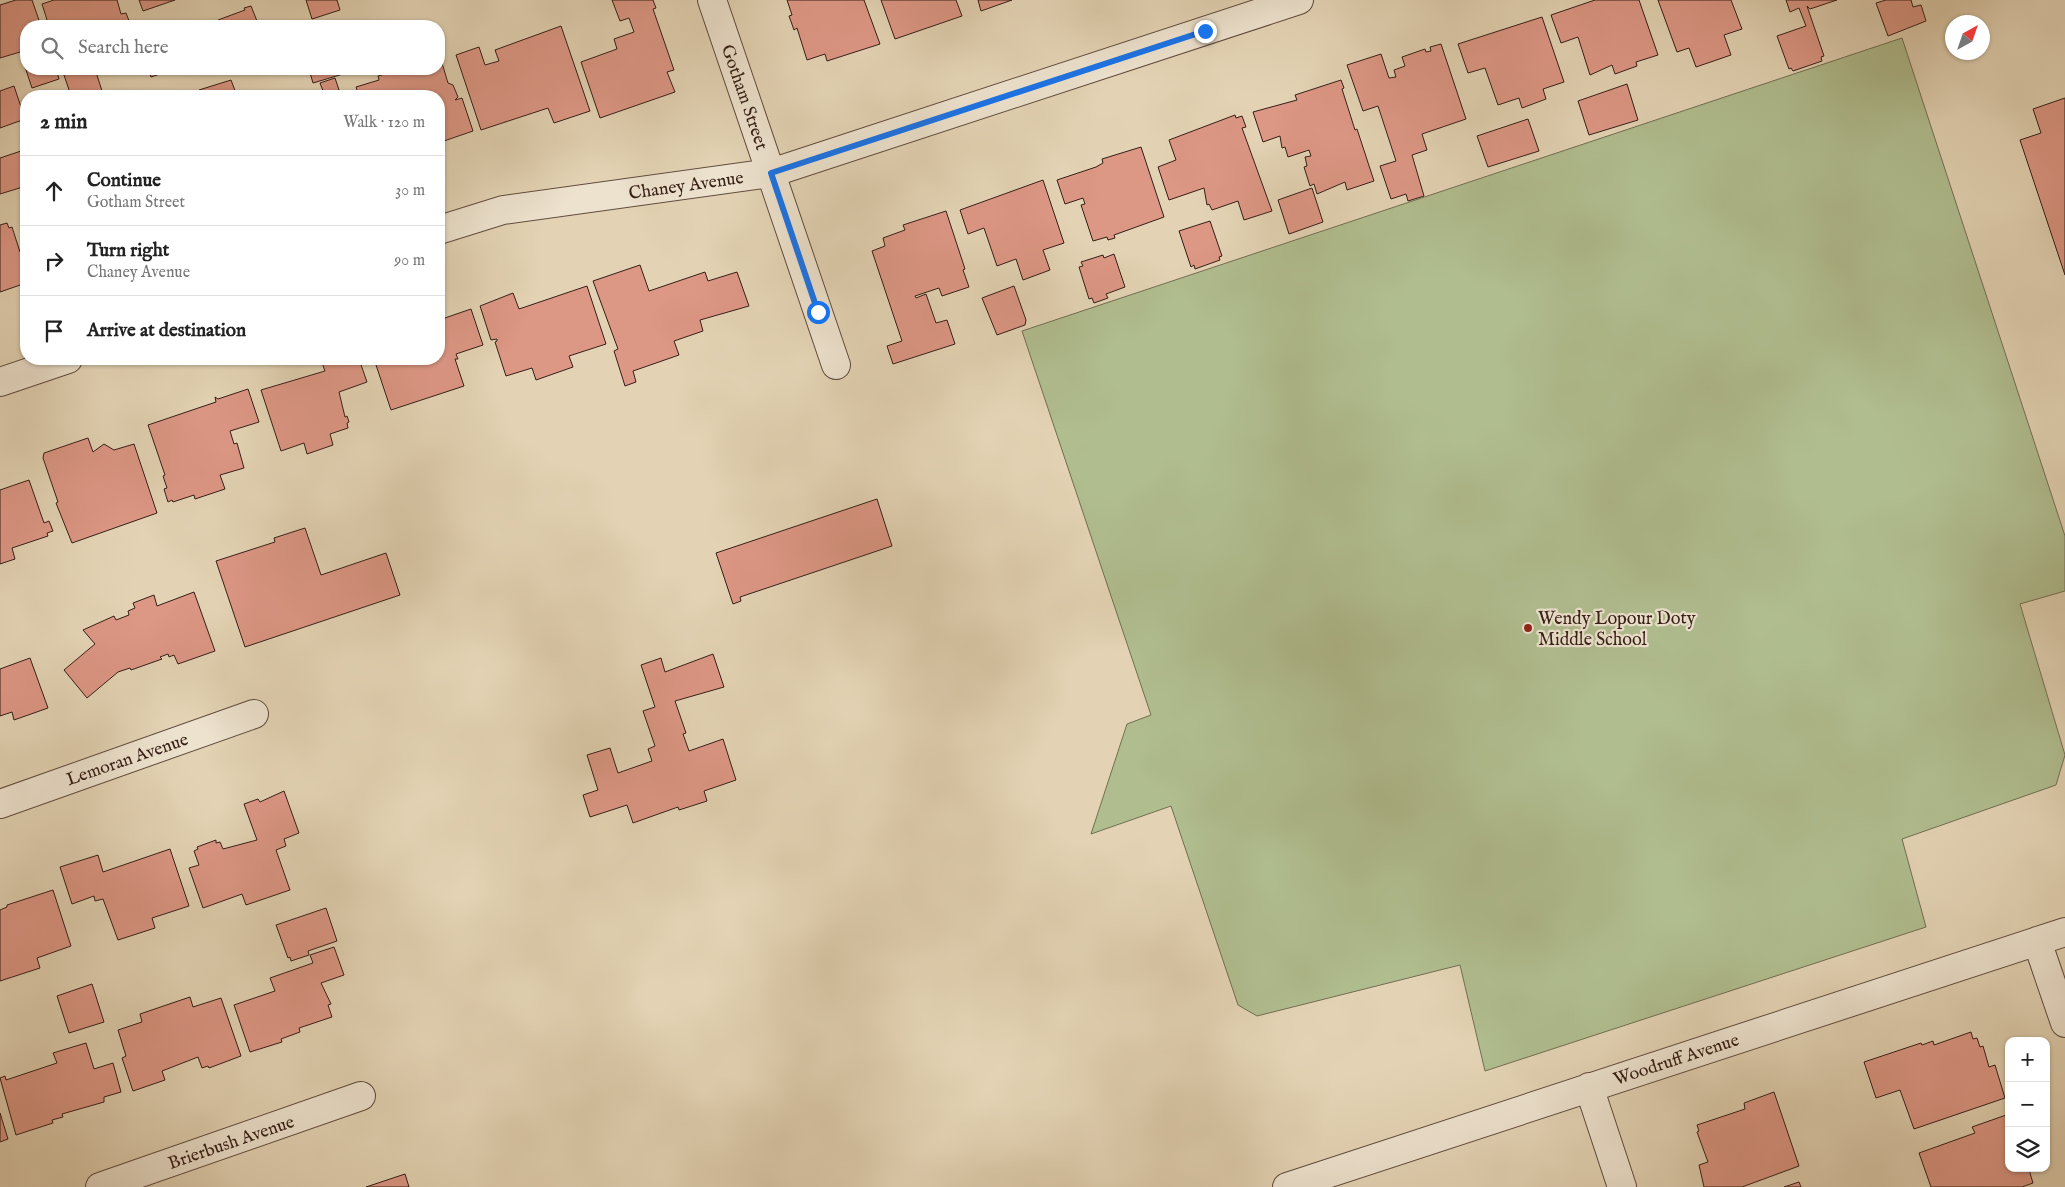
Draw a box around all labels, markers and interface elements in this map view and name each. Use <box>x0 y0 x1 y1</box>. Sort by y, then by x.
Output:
north arrow <box>1945 15 1990 60</box>
search box <box>20 20 445 75</box>
route end <box>1194 20 1217 43</box>
icon: search <box>38 34 66 62</box>
text: Search here <box>78 36 169 60</box>
street label: Gotham Street <box>715 42 772 153</box>
text: 2 min <box>40 109 87 136</box>
text: Walk · 120 m <box>343 113 425 133</box>
street label: Chaney Avenue <box>627 167 745 206</box>
text: Continue <box>87 169 161 193</box>
icon: ahead <box>40 177 68 205</box>
text: 30 m <box>395 181 425 201</box>
text: Gotham Street <box>87 193 185 213</box>
text: Turn right <box>87 239 169 263</box>
icon: right <box>40 247 68 275</box>
text: 90 m <box>394 251 425 271</box>
text: Chaney Avenue <box>87 263 190 283</box>
route start <box>807 301 830 324</box>
icon: arrive <box>40 317 68 345</box>
text: Arrive at destination <box>87 319 246 343</box>
place label: Wendy Lopour Doty Middle School <box>1538 608 1696 652</box>
marker: Wendy Lopour Doty Middle School <box>1522 622 1534 634</box>
street label: Lemoran Avenue <box>63 729 192 792</box>
street label: Woodruff Avenue <box>1611 1029 1742 1092</box>
map controls <box>2005 1037 2050 1172</box>
button: + <box>2005 1037 2050 1082</box>
button: − <box>2005 1082 2050 1127</box>
street label: Brierbush Avenue <box>165 1111 298 1176</box>
button: layers <box>2005 1127 2050 1172</box>

